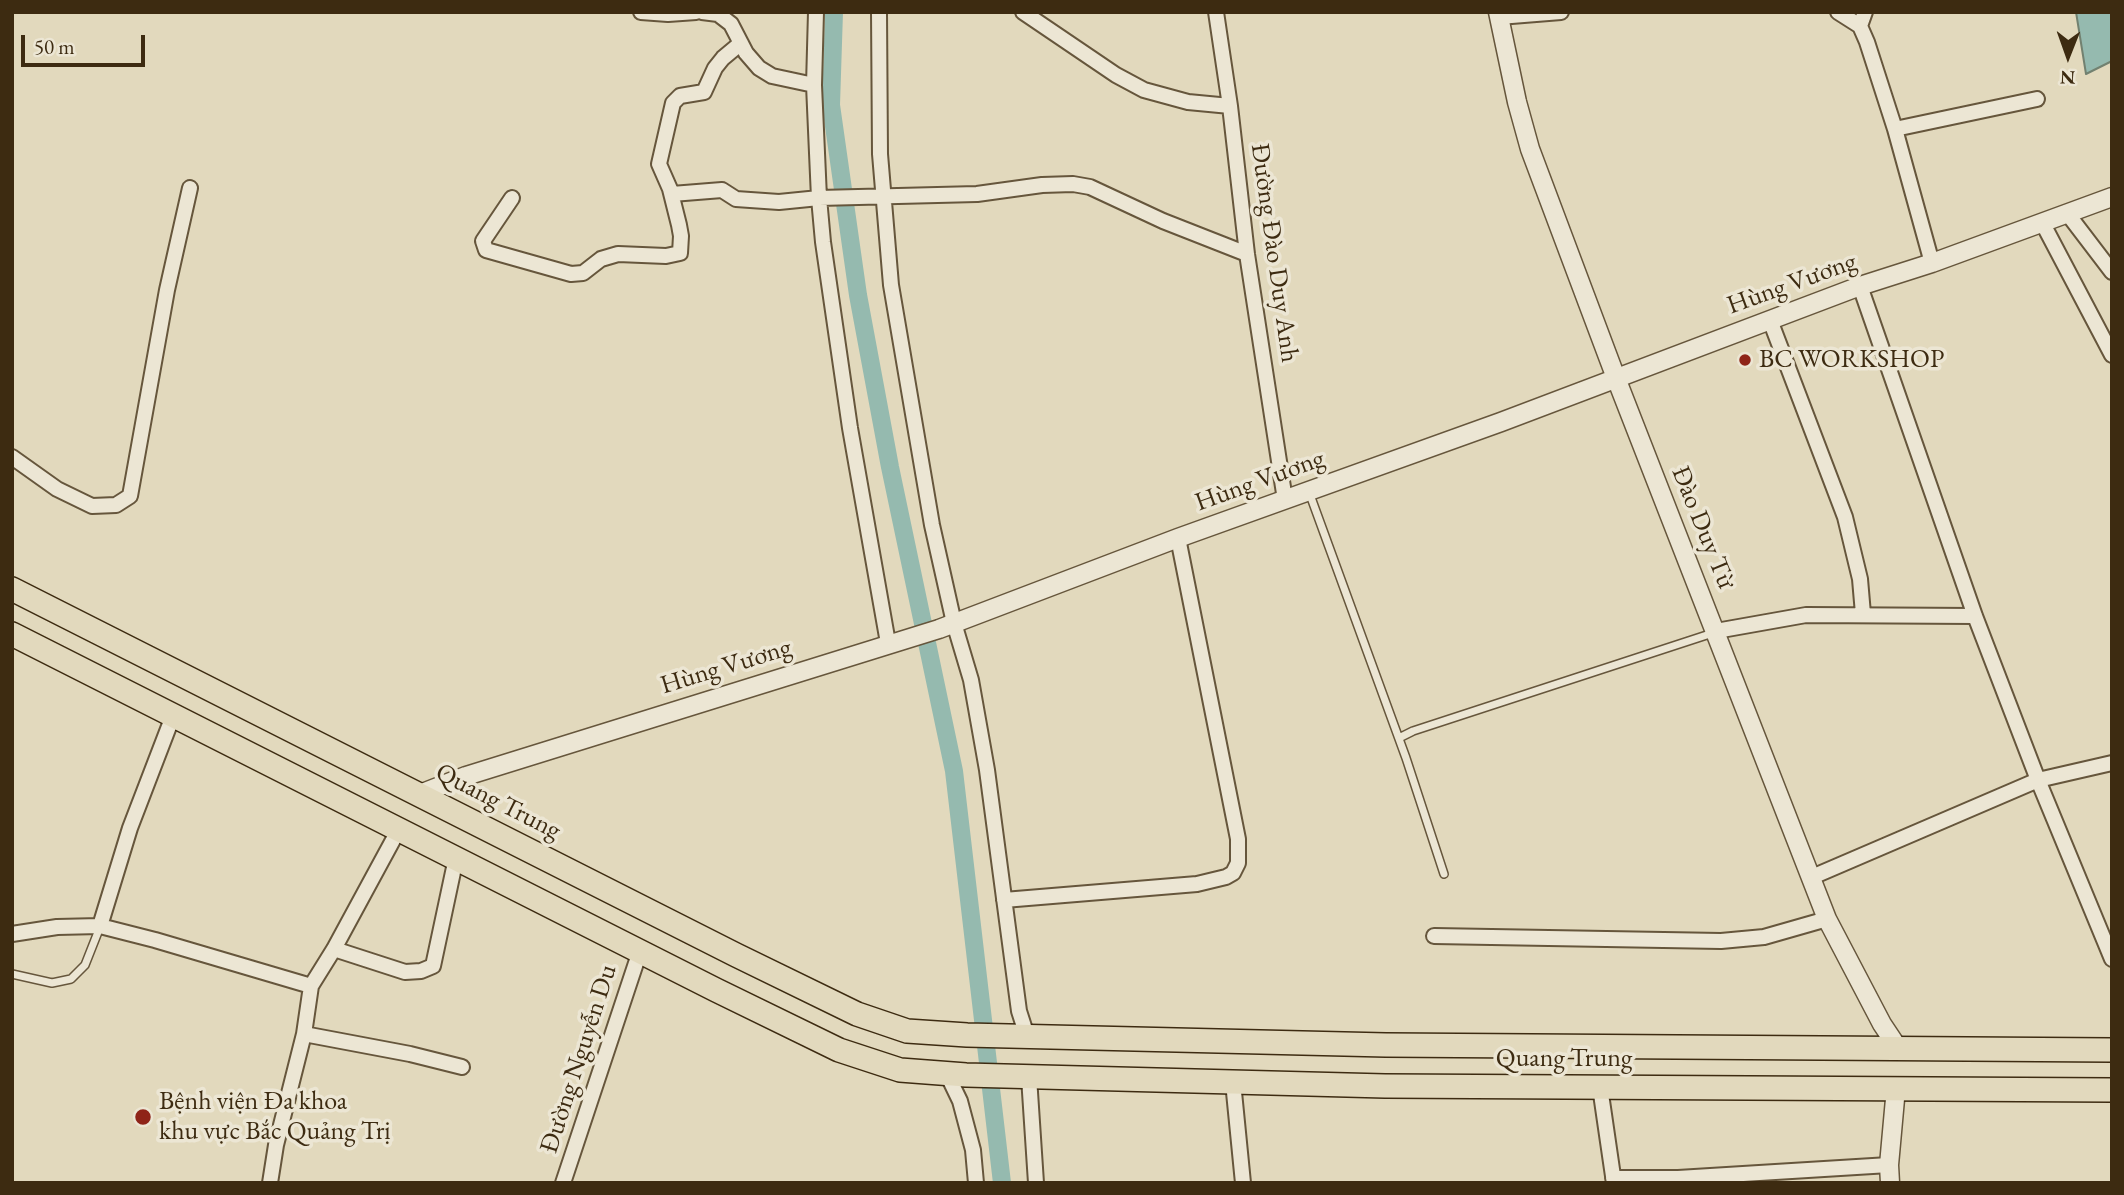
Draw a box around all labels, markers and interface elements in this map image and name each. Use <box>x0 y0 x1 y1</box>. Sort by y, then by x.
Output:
scale bar <box>24 21 149 65</box>
north arrow <box>2033 21 2103 91</box>
text: 50 m <box>34 33 75 60</box>
text: N <box>2060 65 2076 90</box>
street label: Đường Đào Duy Anh <box>1243 142 1305 364</box>
street label: Hùng Vương <box>1723 246 1861 322</box>
place label: BC WORKSHOP <box>1759 344 1944 376</box>
marker: BC WORKSHOP <box>1737 352 1753 368</box>
street label: Hùng Vương <box>1191 443 1329 519</box>
street label: Đào Duy Từ <box>1664 462 1742 594</box>
street label: Hùng Vương <box>657 632 795 702</box>
street label: Quang Trung <box>430 757 566 847</box>
street label: Đường Nguyễn Du <box>534 961 624 1157</box>
street label: Quang Trung <box>1496 1043 1632 1075</box>
place label: Bệnh viện Đa khoa khu vực Bắc Quảng Trị <box>159 1086 391 1148</box>
marker: Bệnh viện Đa khoa khu vực Bắc Quảng Trị <box>133 1107 153 1127</box>

